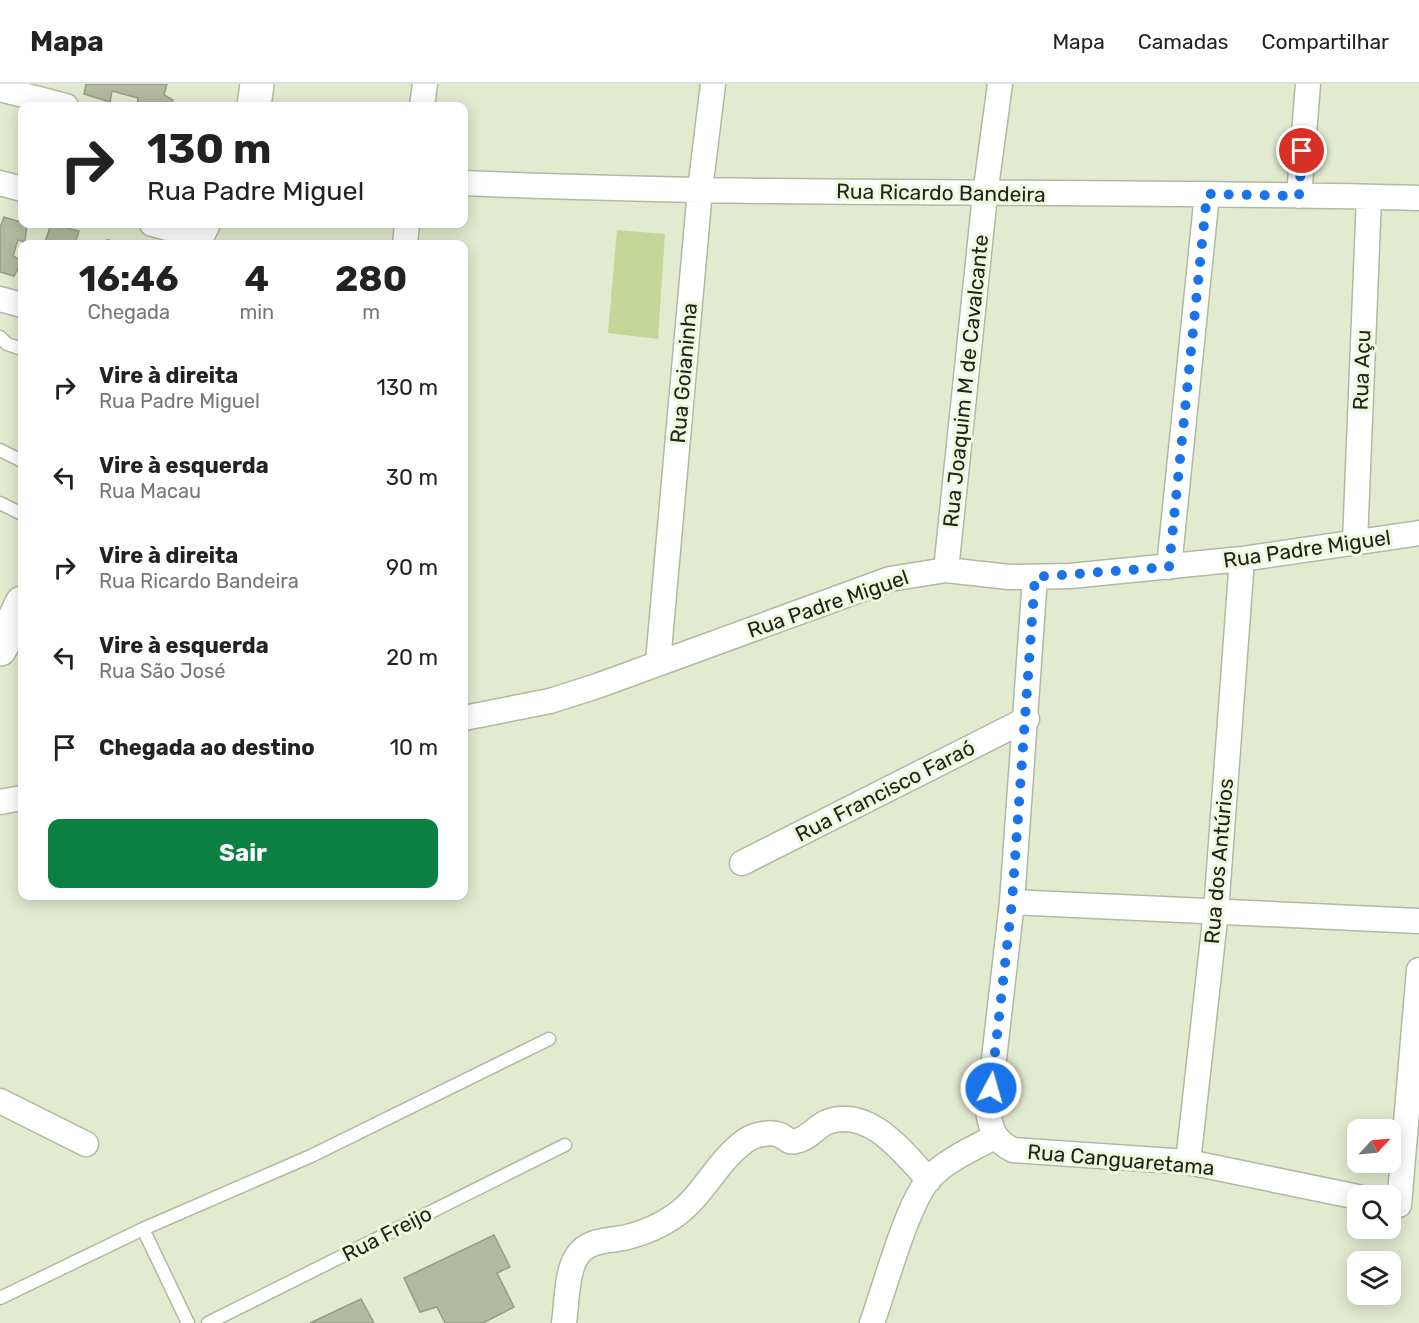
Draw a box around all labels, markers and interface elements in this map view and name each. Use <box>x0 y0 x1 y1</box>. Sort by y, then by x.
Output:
text: Mapa <box>30 25 104 58</box>
text: Mapa <box>1052 29 1105 54</box>
text: Camadas <box>1138 29 1228 54</box>
text: Compartilhar <box>1261 29 1389 54</box>
text: 130 m <box>147 124 272 174</box>
pin <box>1276 125 1327 176</box>
icon: right <box>48 126 126 204</box>
icon: arrive <box>1285 134 1318 167</box>
text: Rua Padre Miguel <box>147 175 364 207</box>
street label: Rua Ricardo Bandeira <box>836 178 1046 207</box>
street label: Rua Joaquim M de Cavalcante <box>938 233 993 529</box>
text: 16:46 <box>79 257 179 300</box>
text: 4 <box>244 257 269 300</box>
text: 280 <box>335 257 407 300</box>
text: Chegada <box>87 300 170 324</box>
text: min <box>239 300 274 324</box>
text: m <box>362 300 380 324</box>
street label: Rua Goianinha <box>665 302 702 444</box>
street label: Rua Açu <box>1348 329 1375 411</box>
text: Vire à direita <box>99 362 238 389</box>
icon: right <box>48 371 81 404</box>
text: 130 m <box>376 374 438 401</box>
text: Rua Padre Miguel <box>99 389 260 413</box>
text: Vire à esquerda <box>99 452 269 479</box>
icon: left <box>48 461 81 494</box>
text: 30 m <box>386 464 438 491</box>
text: Rua Macau <box>99 479 201 503</box>
street label: Rua Padre Miguel <box>1222 524 1392 573</box>
text: Vire à direita <box>99 542 238 569</box>
icon: right <box>48 551 81 584</box>
text: 90 m <box>386 554 438 581</box>
street label: Rua Padre Miguel <box>744 564 912 643</box>
text: Rua Ricardo Bandeira <box>99 569 299 593</box>
text: Vire à esquerda <box>99 632 269 659</box>
icon: left <box>48 641 81 674</box>
text: 20 m <box>386 644 438 671</box>
text: Rua São José <box>99 659 226 683</box>
icon: arrive <box>48 731 81 764</box>
text: Chegada ao destino <box>99 734 315 761</box>
text: 10 m <box>390 734 438 761</box>
street label: Rua Francisco Faraó <box>791 734 979 847</box>
street label: Rua dos Antúrios <box>1199 777 1238 945</box>
button: Sair <box>48 819 438 888</box>
position arrow <box>959 1056 1023 1120</box>
north arrow <box>1347 1119 1401 1173</box>
map controls <box>1347 1119 1401 1305</box>
street label: Rua Canguaretama <box>1026 1139 1216 1180</box>
button: search <box>1347 1185 1401 1239</box>
street label: Rua Freijo <box>338 1200 436 1267</box>
button: layers <box>1347 1251 1401 1305</box>

